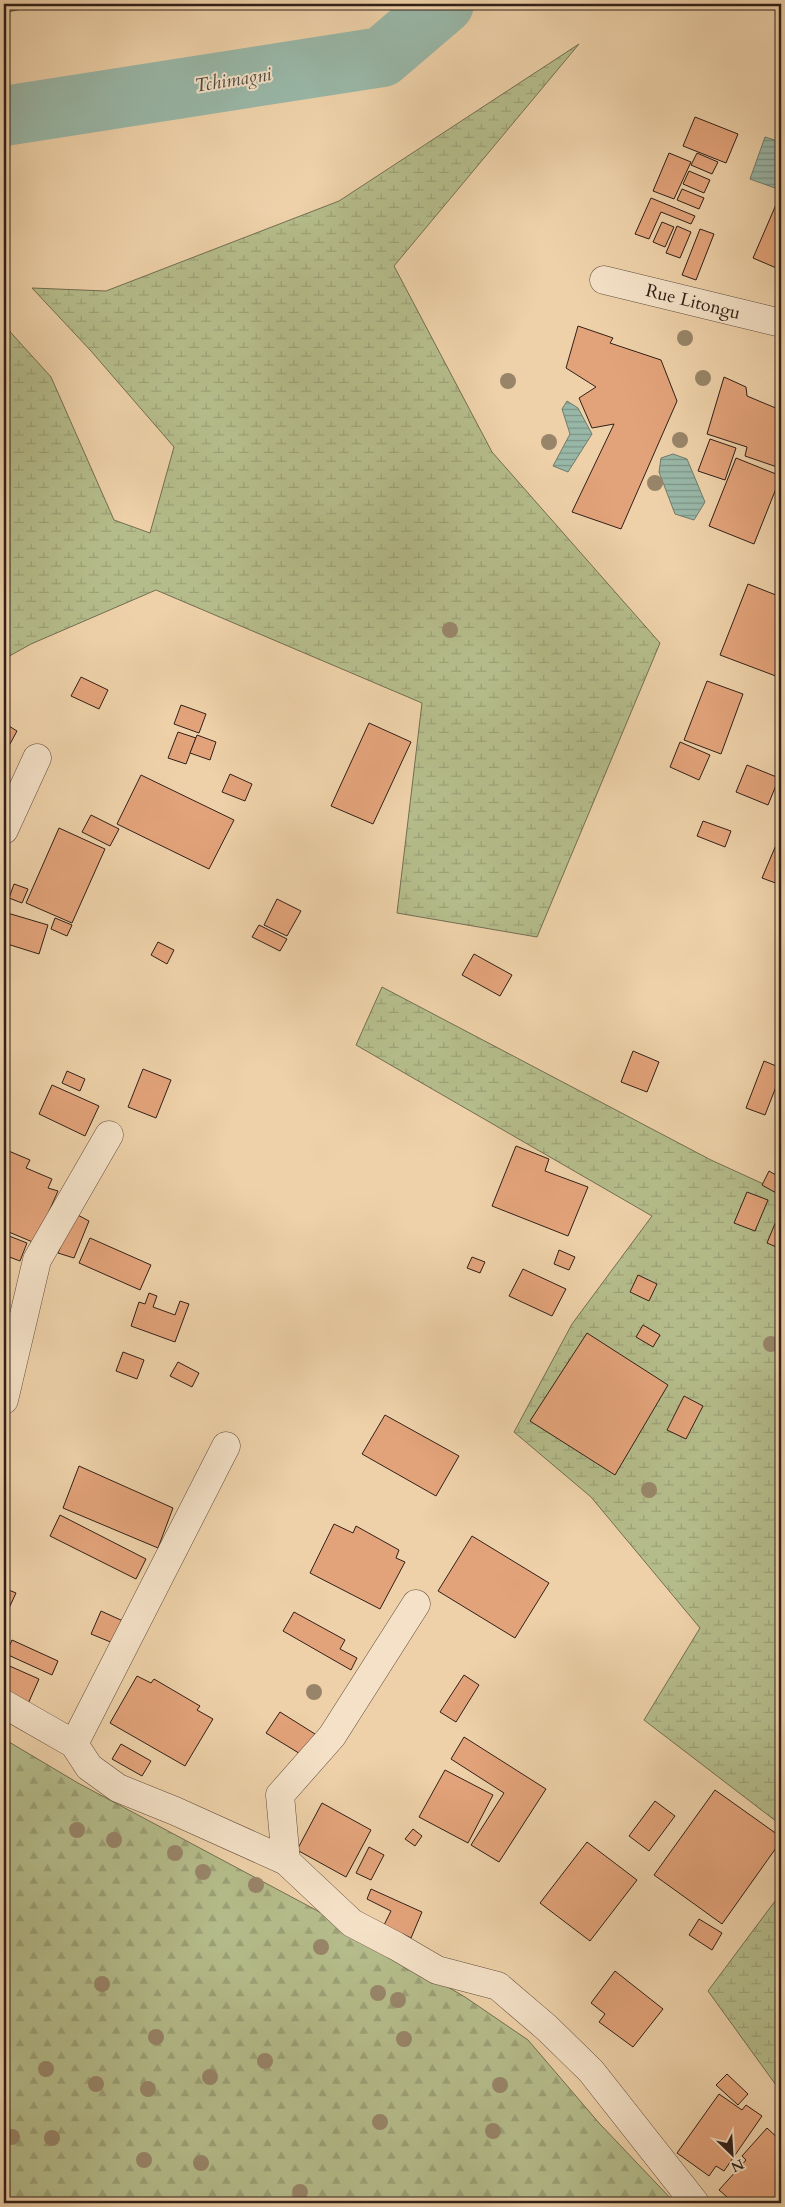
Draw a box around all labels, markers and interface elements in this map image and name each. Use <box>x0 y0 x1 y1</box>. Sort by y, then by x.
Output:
water label: Tchimagni <box>193 61 274 99</box>
street label: Rue Litongu <box>643 278 743 326</box>
north arrow <box>708 2130 758 2180</box>
text: N <box>728 2154 747 2177</box>

